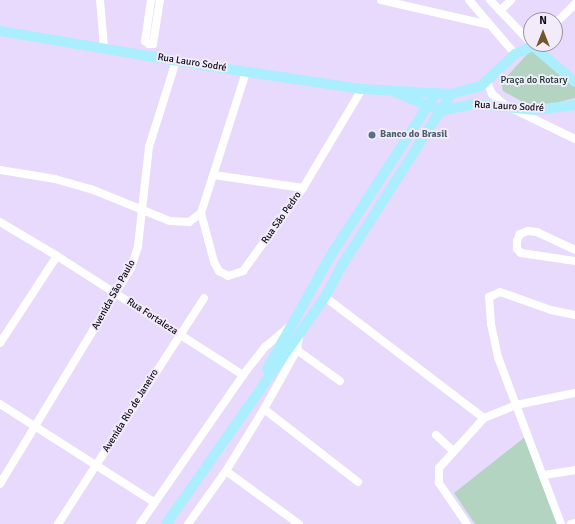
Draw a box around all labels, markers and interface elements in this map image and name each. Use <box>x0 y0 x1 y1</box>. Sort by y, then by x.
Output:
north arrow <box>523 12 563 52</box>
text: N <box>539 14 547 27</box>
street label: Rua Lauro Sodré <box>157 52 227 74</box>
park label: Praça do Rotary <box>500 75 568 87</box>
street label: Rua Lauro Sodré <box>474 99 544 115</box>
place label: Banco do Brasil <box>380 129 447 141</box>
marker: Banco do Brasil <box>367 130 377 140</box>
street label: Rua São Pedro <box>260 190 304 246</box>
street label: Avenida São Paulo <box>90 258 138 332</box>
street label: Rua Fortaleza <box>124 296 180 338</box>
street label: Avenida Rio de Janeiro <box>101 367 161 455</box>

